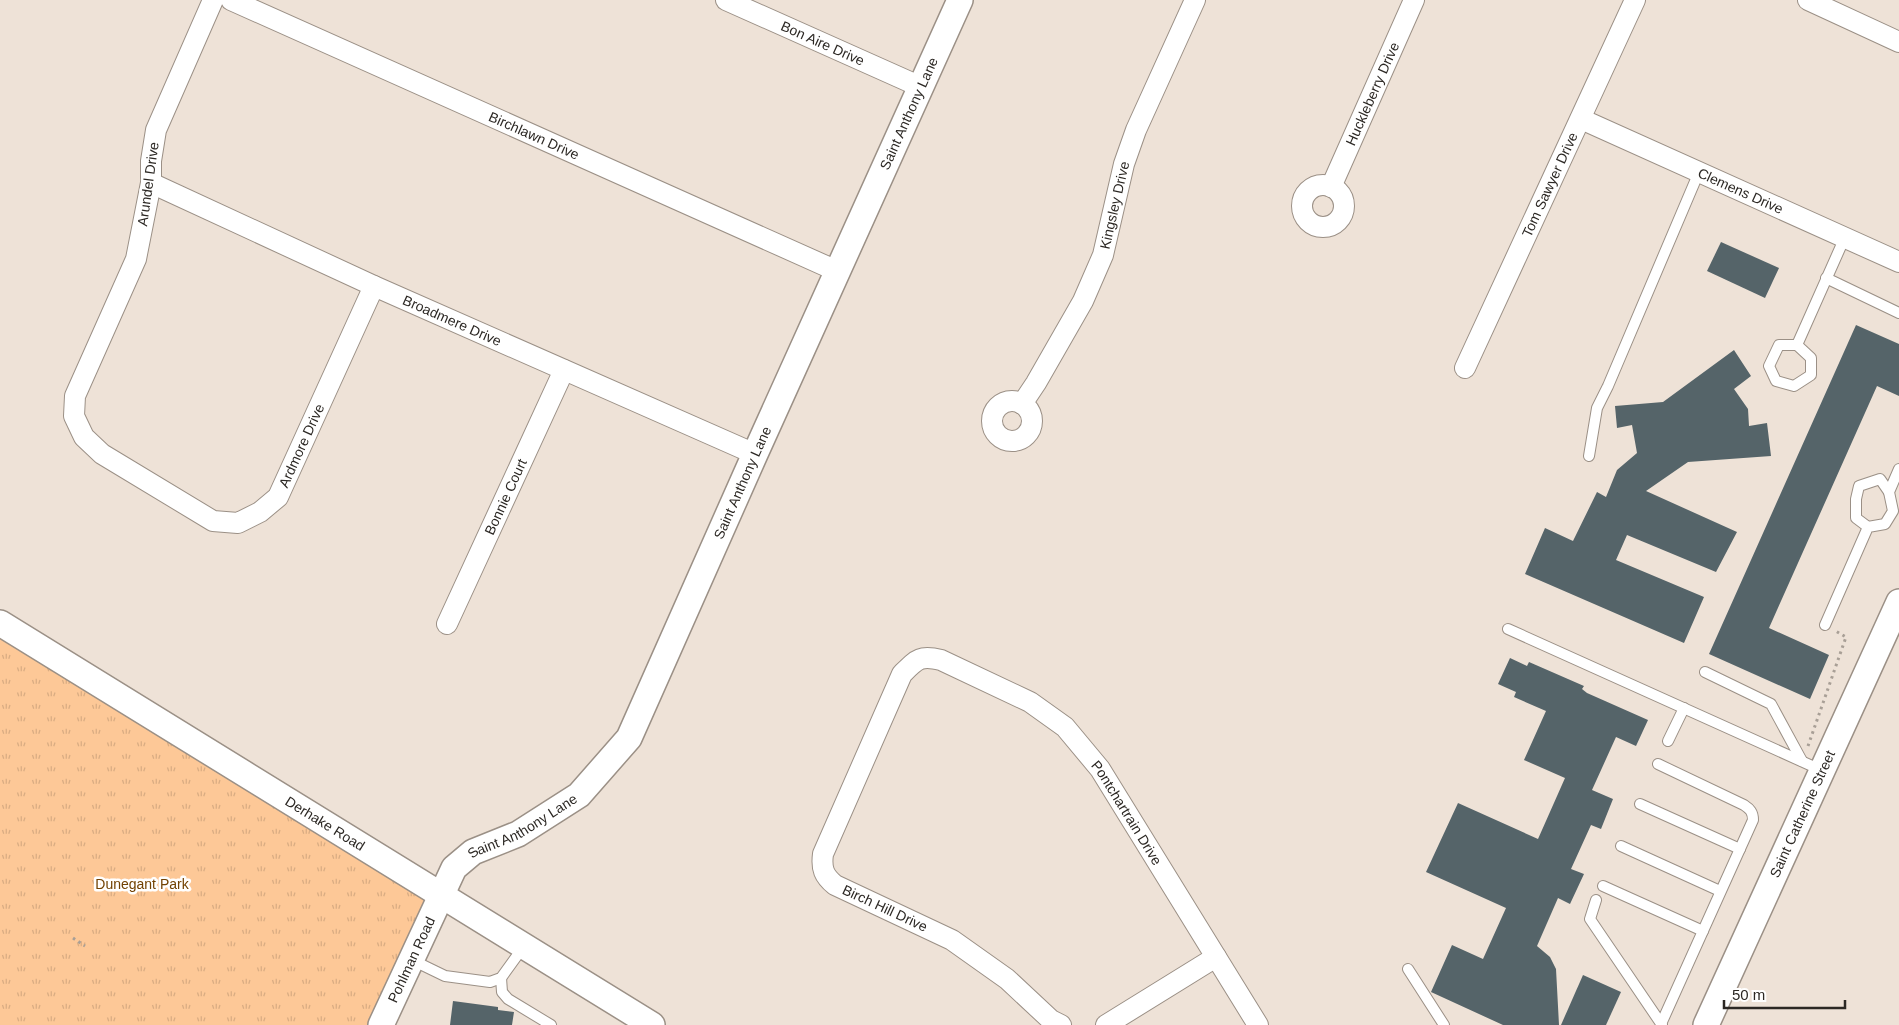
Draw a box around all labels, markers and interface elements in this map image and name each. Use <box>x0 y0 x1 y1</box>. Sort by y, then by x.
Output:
street label: Bon Aire Drive <box>779 18 867 69</box>
street label: Huckleberry Drive <box>1342 39 1402 148</box>
street label: Saint Anthony Lane <box>876 55 941 172</box>
street label: Birchlawn Drive <box>486 108 582 163</box>
street label: Tom Sawyer Drive <box>1519 129 1581 240</box>
street label: Arundel Drive <box>134 141 162 227</box>
street label: Kingsley Drive <box>1097 160 1132 251</box>
street label: Clemens Drive <box>1695 165 1786 217</box>
street label: Broadmere Drive <box>400 292 504 349</box>
street label: Ardmore Drive <box>275 401 327 490</box>
street label: Saint Anthony Lane <box>710 424 774 541</box>
street label: Bonnie Court <box>481 456 530 537</box>
street label: Saint Catherine Street <box>1766 748 1838 880</box>
street label: Pontchartrain Drive <box>1088 757 1165 868</box>
street label: Saint Anthony Lane <box>464 790 580 861</box>
street label: Derhake Road <box>282 793 368 854</box>
park label: Dunegant Park <box>95 876 190 892</box>
street label: Birch Hill Drive <box>840 881 930 935</box>
street label: Pohlman Road <box>385 914 438 1005</box>
scale bar <box>1724 978 1845 1010</box>
text: 50 m <box>1732 986 1765 1003</box>

